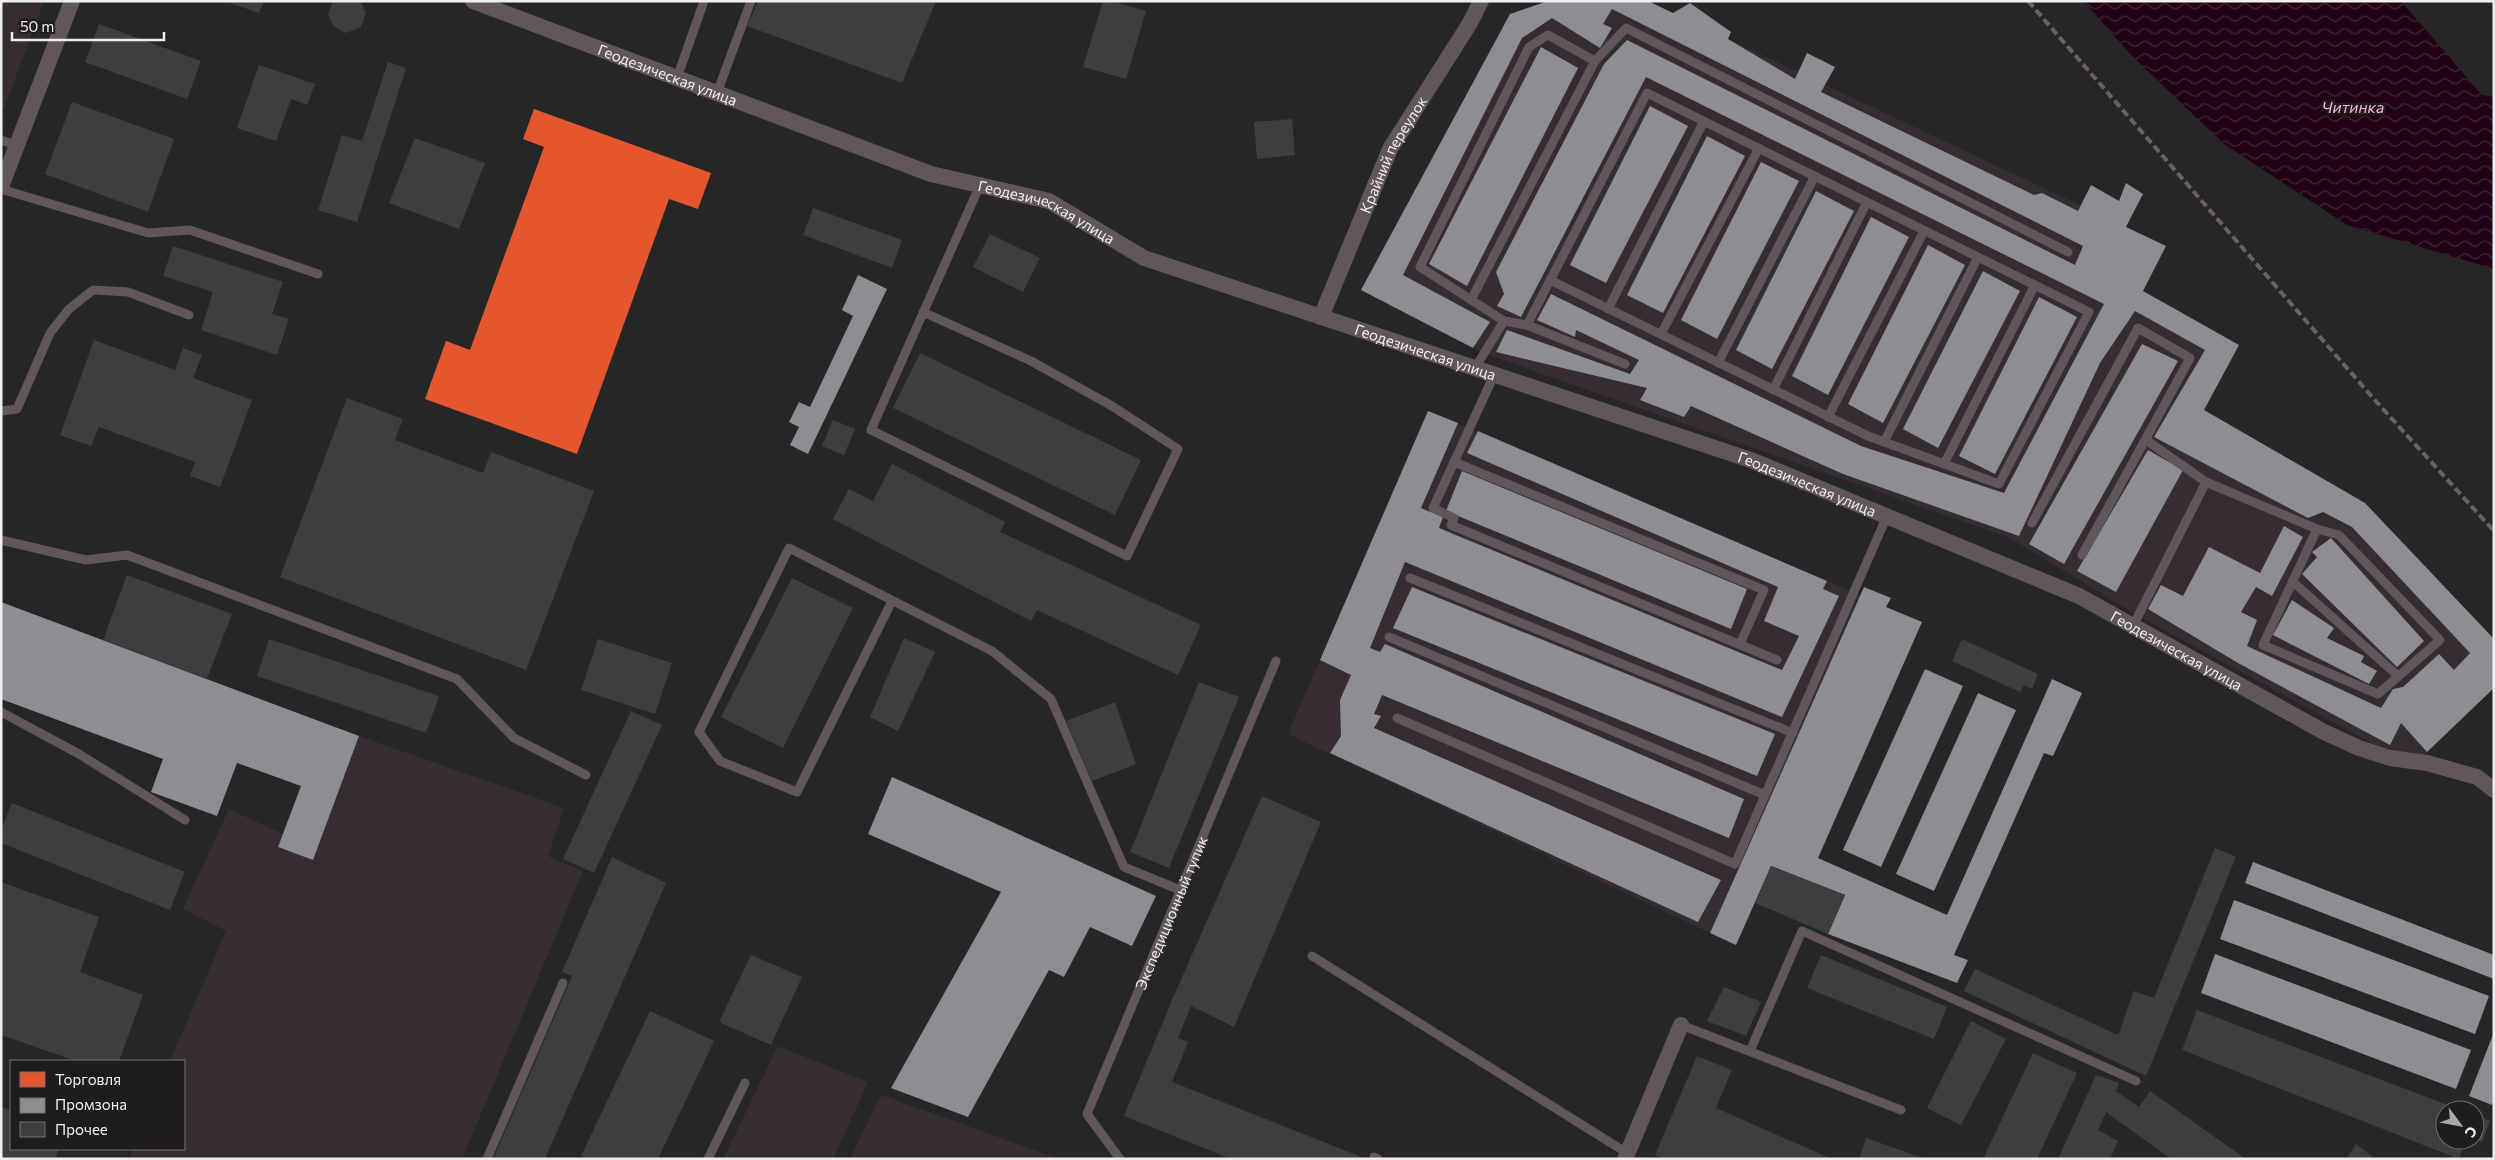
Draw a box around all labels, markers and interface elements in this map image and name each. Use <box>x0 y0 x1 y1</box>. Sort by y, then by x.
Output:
scale bar <box>12 10 165 42</box>
text: 50 m <box>20 17 54 35</box>
street label: Геодезическая улица <box>595 40 740 109</box>
street label: Крайний переулок <box>1356 92 1430 216</box>
water label: Читинка <box>2322 97 2384 116</box>
street label: Геодезическая улица <box>976 176 1118 247</box>
street label: Геодезическая улица <box>1353 320 1498 383</box>
street label: Геодезическая улица <box>1736 447 1879 520</box>
street label: Геодезическая улица <box>2108 607 2246 694</box>
street label: Экспедиционный тупик <box>1131 833 1211 992</box>
legend <box>10 1060 185 1150</box>
text: Торговля <box>55 1070 121 1088</box>
text: Промзона <box>55 1095 127 1113</box>
north arrow <box>2435 1100 2485 1150</box>
text: Прочее <box>55 1120 108 1138</box>
text: С <box>2462 1124 2481 1141</box>

